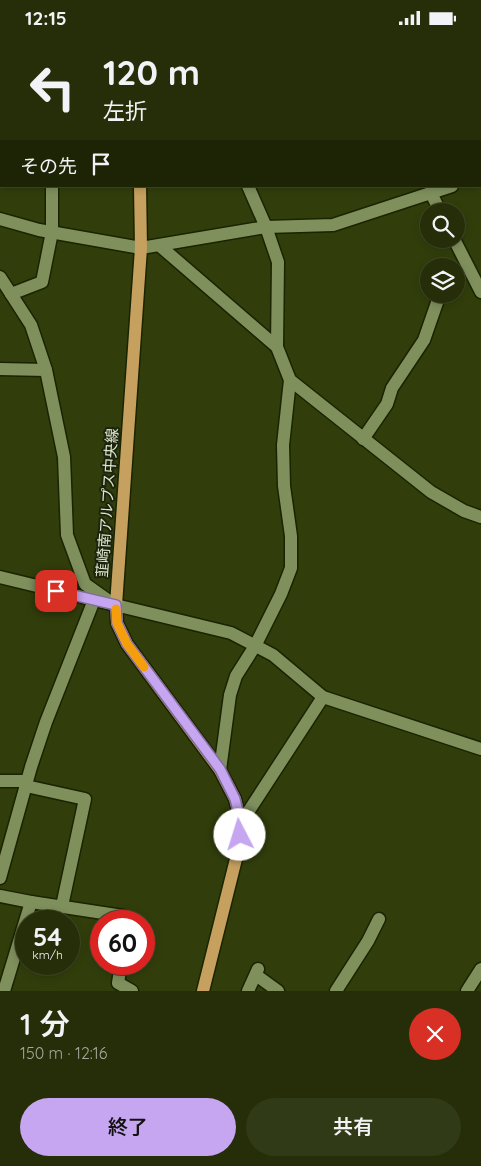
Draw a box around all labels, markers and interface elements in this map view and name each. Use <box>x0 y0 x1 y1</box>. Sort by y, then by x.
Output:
text: 12:15 <box>25 6 67 30</box>
text: 120 m <box>103 50 200 94</box>
icon: left <box>20 55 85 120</box>
text: 左折 <box>103 97 147 125</box>
icon: arrive <box>87 150 115 178</box>
text: その先 <box>20 154 77 178</box>
map controls <box>420 203 465 303</box>
button: search <box>420 203 465 248</box>
button: layers <box>420 258 465 303</box>
street label: 韮崎南アルプス中央線 <box>92 428 122 578</box>
pin <box>35 570 77 612</box>
icon: arrive <box>42 577 70 605</box>
position arrow <box>213 808 265 860</box>
speed limit sign: 60 <box>90 910 155 975</box>
text: 54 <box>33 921 62 952</box>
text: km/h <box>32 947 63 962</box>
text: 1 分 <box>20 1005 70 1043</box>
button: close <box>409 1008 461 1060</box>
text: 150 m · 12:16 <box>20 1043 107 1063</box>
button: 終了 <box>20 1098 236 1156</box>
button: 共有 <box>246 1098 461 1156</box>

